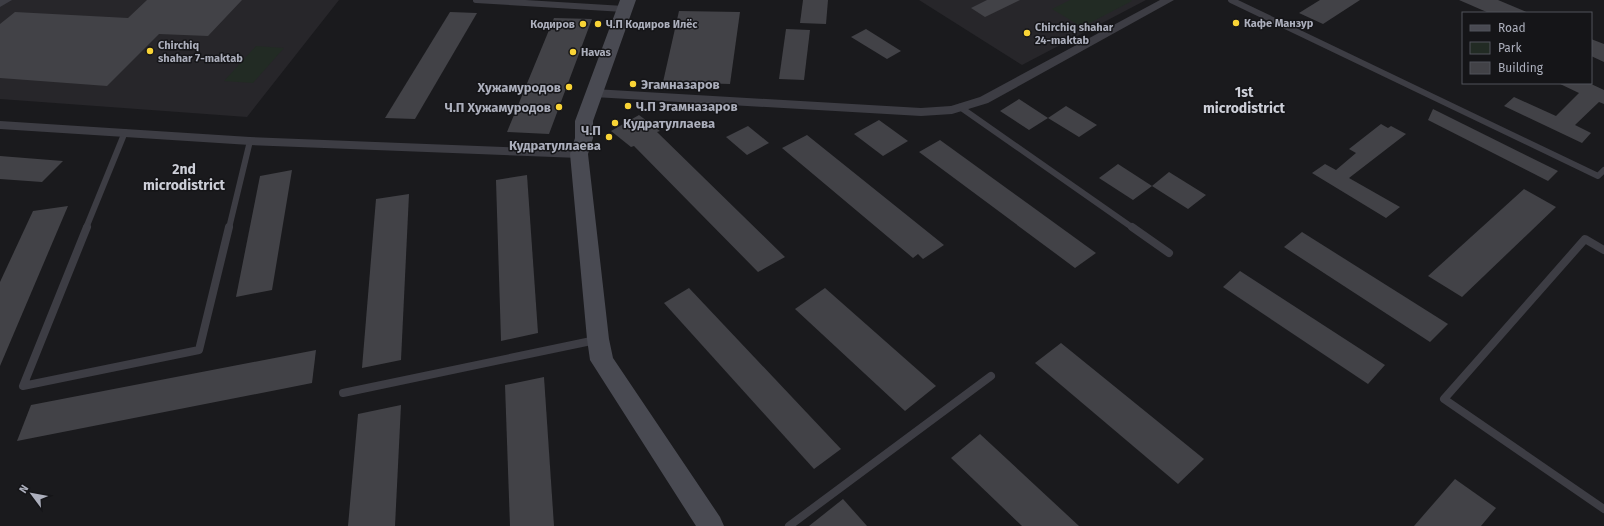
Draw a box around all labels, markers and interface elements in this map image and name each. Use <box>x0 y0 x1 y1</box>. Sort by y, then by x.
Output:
legend <box>1462 12 1592 84</box>
place label: Кафе Манзур <box>1244 17 1314 30</box>
place label: Кодиров <box>530 18 575 31</box>
place label: Ч.П Кодиров Илёс <box>606 18 698 31</box>
marker: Кафе Манзур <box>1231 18 1241 28</box>
marker: Кодиров <box>578 19 588 29</box>
marker: Ч.П Кодиров Илёс <box>593 19 603 29</box>
place label: Chirchiq shahar 24-maktab <box>1035 21 1114 47</box>
text: Road <box>1498 21 1526 35</box>
marker: Chirchiq shahar 24-maktab <box>1022 28 1032 38</box>
place label: Chirchiq shahar 7-maktab <box>158 39 243 65</box>
text: Park <box>1498 41 1522 55</box>
marker: Chirchiq shahar 7-maktab <box>145 46 155 56</box>
place label: Havas <box>581 46 612 59</box>
marker: Havas <box>568 47 578 57</box>
text: Building <box>1498 61 1544 75</box>
place label: Эгамназаров <box>641 77 720 92</box>
marker: Эгамназаров <box>628 79 638 89</box>
place label: Хужамуродов <box>477 80 561 95</box>
marker: Хужамуродов <box>564 82 574 92</box>
district label: 1st microdistrict <box>1203 84 1286 117</box>
place label: Ч.П Эгамназаров <box>636 99 738 114</box>
place label: Ч.П Хужамуродов <box>445 100 551 115</box>
marker: Ч.П Эгамназаров <box>623 101 633 111</box>
marker: Ч.П Хужамуродов <box>554 102 564 112</box>
place label: Кудратуллаева <box>623 116 715 131</box>
marker: Кудратуллаева <box>610 118 620 128</box>
place label: Ч.П Кудратуллаева <box>509 123 601 153</box>
marker: Ч.П Кудратуллаева <box>604 132 614 142</box>
district label: 2nd microdistrict <box>143 161 226 194</box>
north arrow <box>12 474 52 514</box>
text: N <box>16 482 31 496</box>

